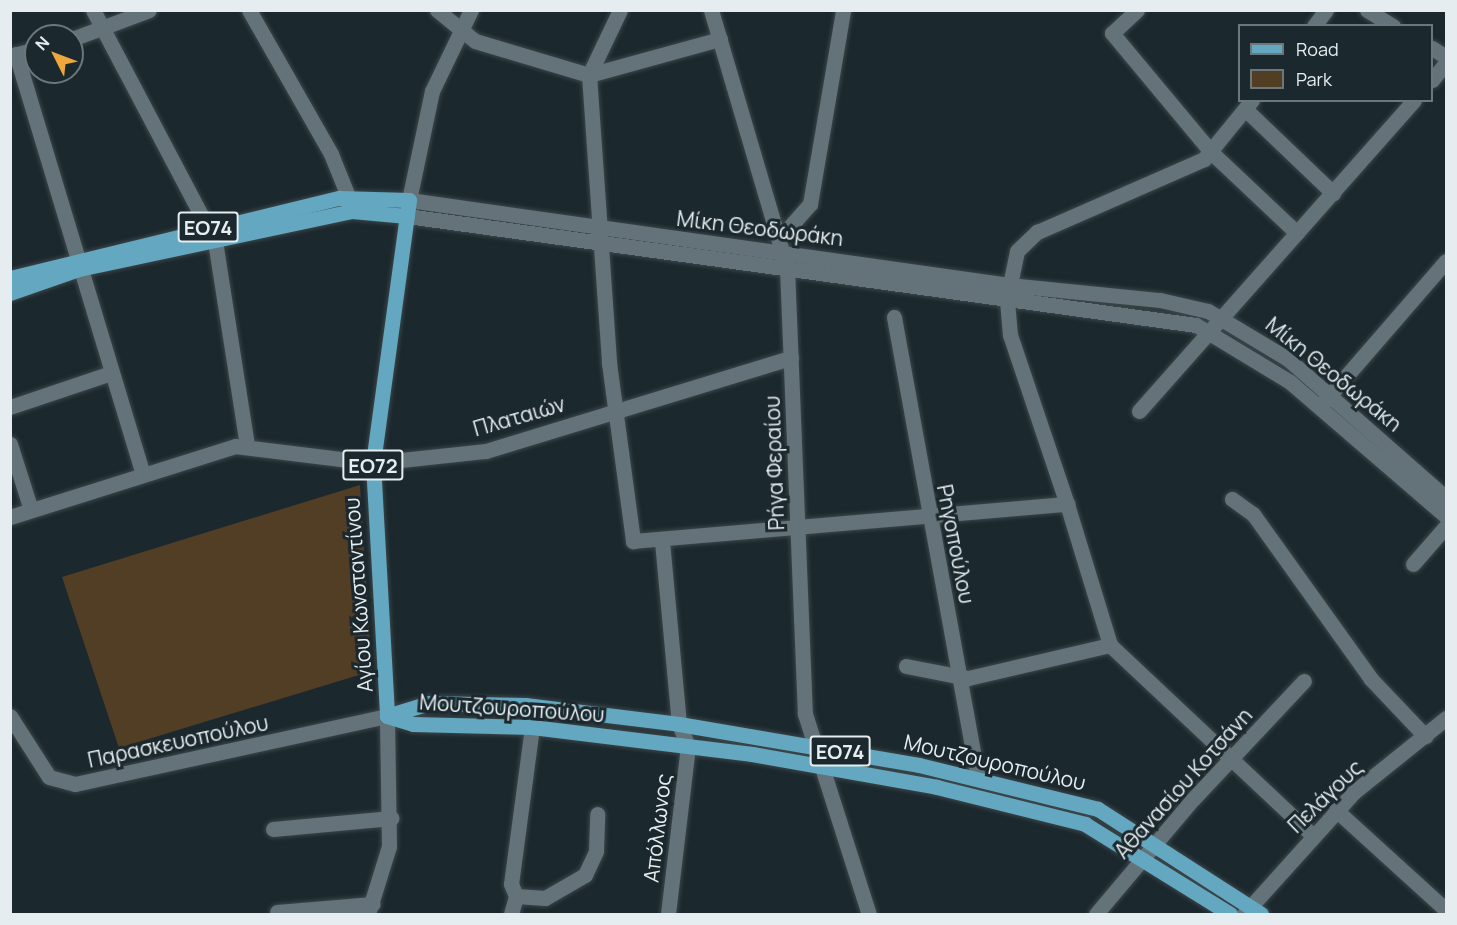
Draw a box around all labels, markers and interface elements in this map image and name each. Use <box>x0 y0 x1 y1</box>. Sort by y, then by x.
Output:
north arrow <box>24 24 84 84</box>
legend <box>1238 24 1433 102</box>
text: N <box>30 32 54 55</box>
text: Road <box>1296 37 1339 61</box>
text: Park <box>1296 67 1332 91</box>
street label: Μίκη Θεοδωράκη <box>675 205 845 251</box>
road number: ΕΟ74 <box>176 210 240 244</box>
street label: Μίκη Θεοδωράκη <box>1261 312 1407 436</box>
street label: Πλαταιών <box>470 391 568 441</box>
street label: Ρήγα Φεραίου <box>759 395 789 531</box>
road number: ΕΟ72 <box>342 448 404 482</box>
street label: Ρηγοπούλου <box>932 482 980 606</box>
street label: Αγίου Κωνσταντίνου <box>339 497 377 693</box>
street label: Μουτζουροπούλου <box>419 689 605 727</box>
street label: Αθανασίου Κοτσάνη <box>1109 703 1257 863</box>
street label: Παρασκευοπούλου <box>85 710 271 772</box>
street label: Μουτζουροπούλου <box>902 729 1088 795</box>
road number: ΕΟ74 <box>808 734 872 768</box>
street label: Πελάγους <box>1282 754 1368 838</box>
street label: Απόλλωνος <box>638 772 676 884</box>

